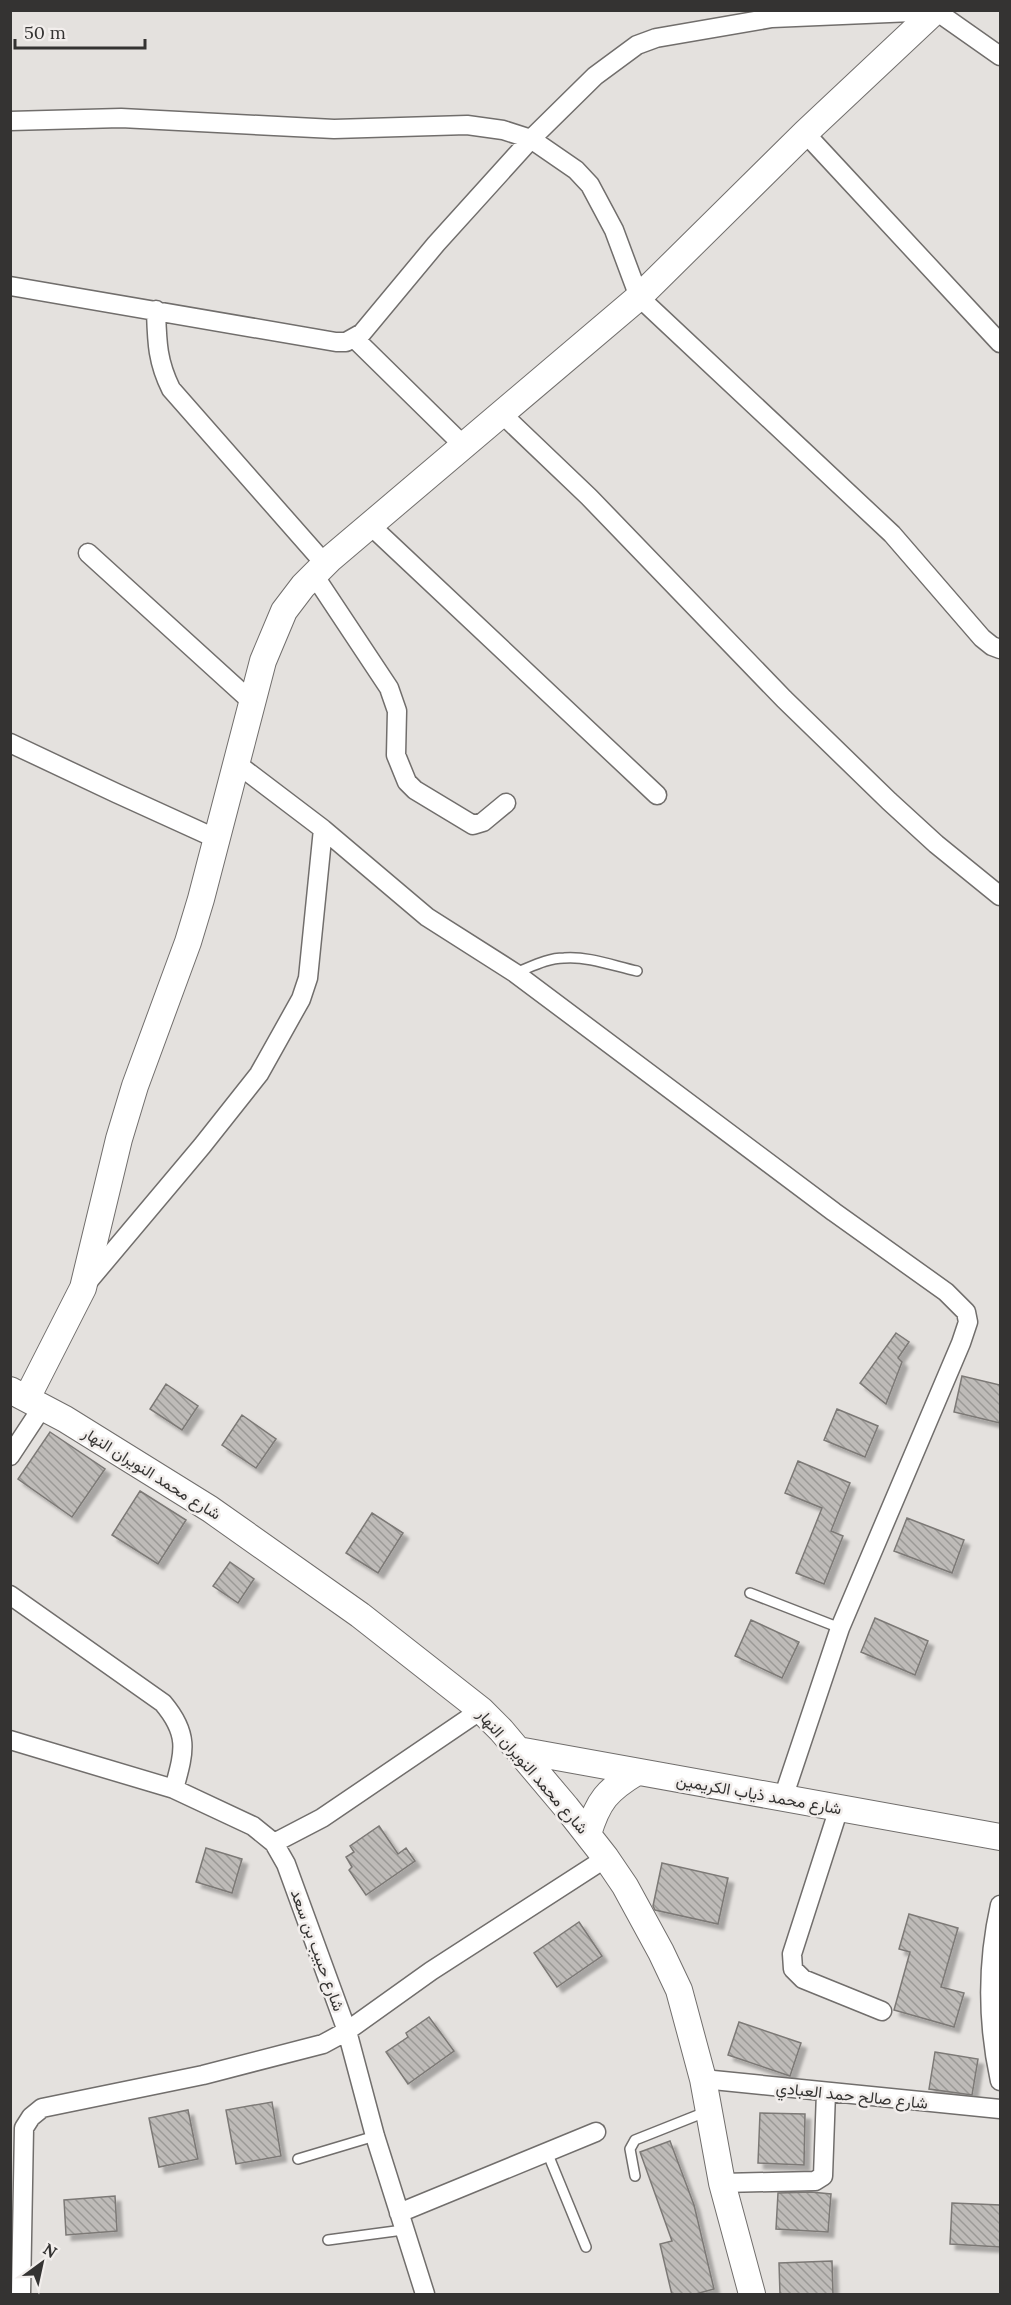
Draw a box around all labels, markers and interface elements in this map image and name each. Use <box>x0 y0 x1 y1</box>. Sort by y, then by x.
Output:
scale bar <box>15 12 146 50</box>
text: 50 m <box>24 21 66 44</box>
street label: شارع محمد النويران النهار <box>77 1422 225 1525</box>
street label: شارع محمد النويران النهار <box>471 1704 593 1839</box>
street label: شارع محمد ذياب الكريمين <box>674 1770 843 1820</box>
street label: شارع حبيب بن سعد <box>285 1886 349 2014</box>
street label: شارع صالح حمد العبادي <box>775 2077 929 2117</box>
north arrow <box>12 2233 72 2293</box>
text: N <box>40 2239 61 2262</box>

